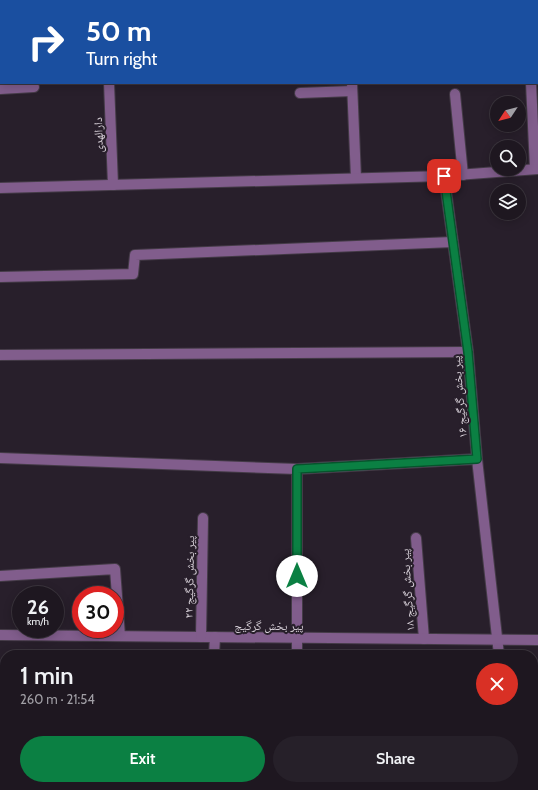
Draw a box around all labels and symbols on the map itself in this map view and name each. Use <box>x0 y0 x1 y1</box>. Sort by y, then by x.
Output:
north arrow <box>490 96 526 132</box>
street label: دارالهدی <box>90 117 106 153</box>
pin <box>427 159 461 193</box>
street label: پیر بخش گرگیج ۱۶ <box>448 355 470 439</box>
street label: پیر بخش گرگیج ۲۲ <box>181 535 198 619</box>
street label: پیر بخش گرگیج ۱۸ <box>397 548 418 632</box>
position arrow <box>276 555 318 597</box>
speed limit sign: 30 <box>72 586 124 638</box>
street label: پیر بخش گرگیج <box>234 618 304 633</box>

